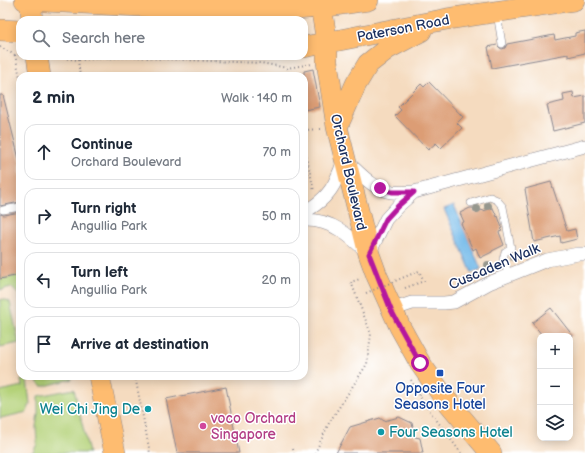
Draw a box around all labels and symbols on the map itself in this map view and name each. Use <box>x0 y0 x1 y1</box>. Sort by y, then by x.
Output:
street label: Paterson Road <box>355 11 451 46</box>
street label: Orchard Boulevard <box>327 112 370 232</box>
route end <box>371 179 389 197</box>
street label: Cuscaden Walk <box>446 240 542 293</box>
route start <box>411 354 429 372</box>
marker: Opposite Four Seasons Hotel <box>435 368 445 378</box>
place label: Opposite Four Seasons Hotel <box>394 380 486 413</box>
place label: Wei Chi Jing De <box>40 401 140 418</box>
marker: Wei Chi Jing De <box>143 404 153 414</box>
place label: voco Orchard Singapore <box>210 410 296 443</box>
marker: voco Orchard Singapore <box>198 421 208 431</box>
place label: Four Seasons Hotel <box>389 424 513 441</box>
marker: Four Seasons Hotel <box>376 427 386 437</box>

